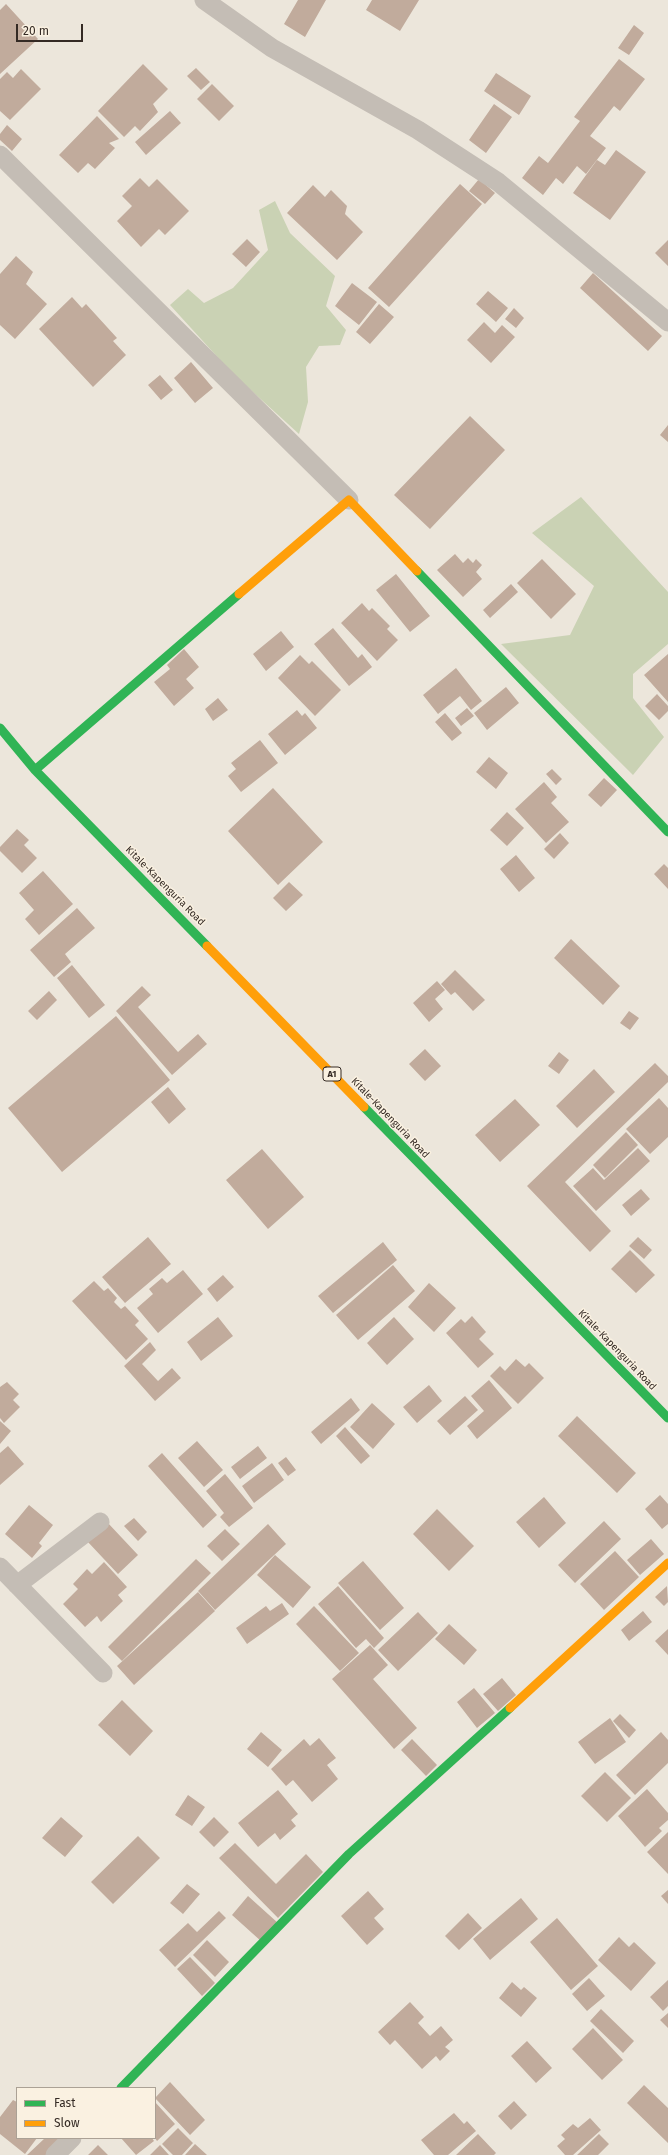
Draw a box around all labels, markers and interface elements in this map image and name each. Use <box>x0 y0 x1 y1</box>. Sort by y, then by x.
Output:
scale bar <box>18 16 85 42</box>
text: 20 m <box>23 24 49 38</box>
street label: Kitale-Kapenguria Road <box>123 844 207 928</box>
road number: A1 <box>323 1067 341 1081</box>
street label: Kitale-Kapenguria Road <box>348 1075 432 1161</box>
street label: Kitale-Kapenguria Road <box>575 1307 659 1393</box>
legend <box>16 2087 156 2139</box>
text: Fast <box>54 2096 76 2110</box>
text: Slow <box>54 2116 80 2130</box>

